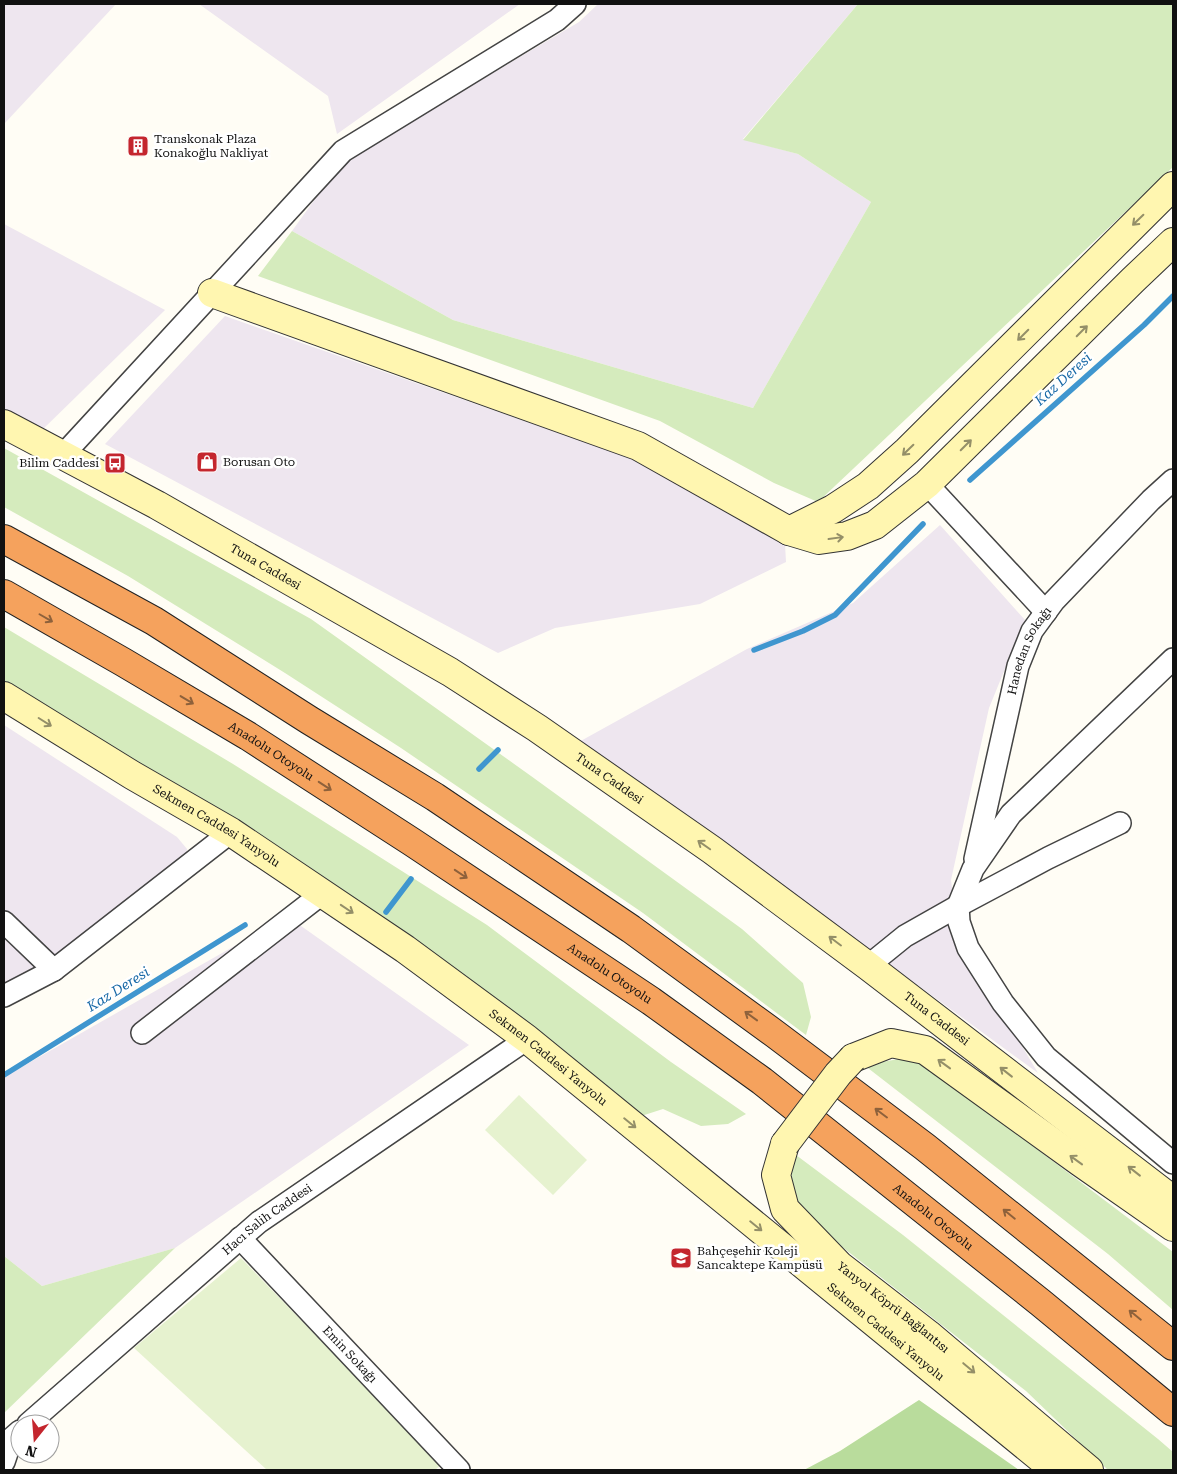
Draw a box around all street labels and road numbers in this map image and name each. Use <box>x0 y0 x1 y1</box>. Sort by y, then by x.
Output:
street label: Tuna Caddesi <box>228 541 304 593</box>
street label: Hanedan Sokağı <box>1005 604 1054 696</box>
street label: Anadolu Otoyolu <box>226 719 317 784</box>
street label: Tuna Caddesi <box>573 750 646 807</box>
street label: Sekmen Caddesi Yanyolu <box>150 782 283 870</box>
street label: Anadolu Otoyolu <box>565 940 655 1007</box>
street label: Tuna Caddesi <box>901 989 972 1048</box>
street label: Sekmen Caddesi Yanyolu <box>486 1007 610 1109</box>
street label: Hacı Salih Caddesi <box>220 1181 315 1258</box>
street label: Anadolu Otoyolu <box>890 1181 976 1253</box>
street label: Yanyol Köprü Bağlantısı <box>834 1259 952 1356</box>
street label: Sekmen Caddesi Yanyolu <box>825 1280 947 1384</box>
street label: Emin Sokağı <box>320 1323 380 1386</box>

